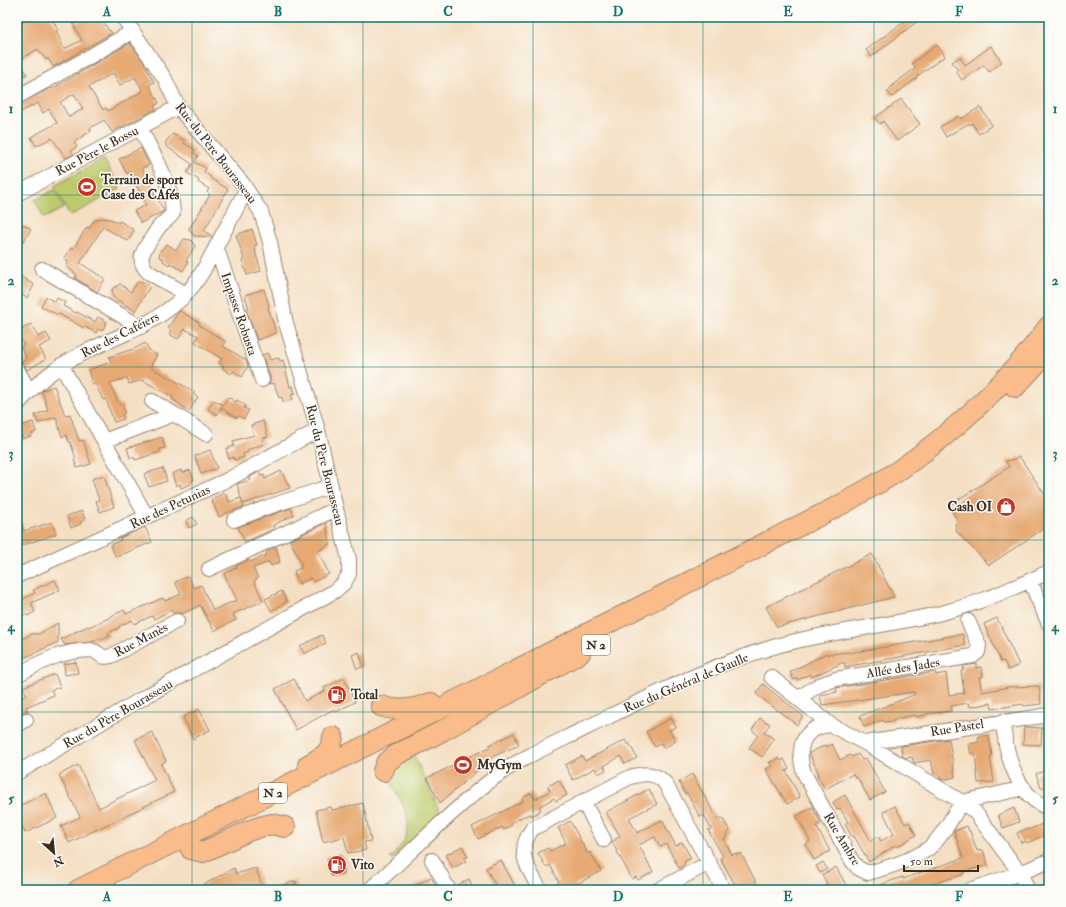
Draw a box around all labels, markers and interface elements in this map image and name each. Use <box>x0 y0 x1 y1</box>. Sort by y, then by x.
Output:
text: A <box>102 4 112 20</box>
text: B <box>274 4 282 20</box>
text: C <box>443 4 453 20</box>
text: D <box>613 4 624 20</box>
text: E <box>783 4 793 20</box>
text: F <box>955 4 964 20</box>
street label: Rue du Père Bourasseau <box>172 99 261 207</box>
text: 1 <box>9 101 14 117</box>
text: 1 <box>1053 101 1058 117</box>
street label: Rue Père le Bossu <box>53 122 142 180</box>
place label: Terrain de sport Case des CAfés <box>100 172 184 203</box>
sports icon: Terrain de sport Case des CAfés <box>76 176 98 198</box>
street label: Impasse Robusta <box>216 270 261 359</box>
text: 2 <box>8 273 15 289</box>
text: 2 <box>1052 273 1059 289</box>
street label: Rue des Caféiers <box>78 308 162 362</box>
street label: Rue du Père Bourasseau <box>302 403 348 527</box>
text: 3 <box>9 446 14 462</box>
text: 3 <box>1053 446 1058 462</box>
street label: Rue des Petunias <box>127 481 213 533</box>
shop icon: Cash OI <box>995 496 1017 518</box>
place label: Cash OI <box>948 499 993 515</box>
text: 4 <box>6 619 15 635</box>
street label: Rue Manès <box>111 619 171 661</box>
text: 4 <box>1050 619 1059 635</box>
road number: N 2 <box>582 635 610 655</box>
street label: Rue du Général de Gaulle <box>621 649 751 717</box>
street label: Allée des Jades <box>864 654 941 682</box>
street label: Rue du Père Bourasseau <box>60 676 176 752</box>
fuel station icon: Total <box>326 684 348 706</box>
place label: Total <box>350 687 379 703</box>
street label: Rue Pastel <box>929 716 986 740</box>
sports icon: MyGym <box>452 754 474 776</box>
place label: MyGym <box>476 757 523 774</box>
road number: N 2 <box>259 783 287 803</box>
text: 5 <box>8 791 14 807</box>
text: 5 <box>1052 791 1058 807</box>
street label: Rue Ambre <box>820 810 864 869</box>
north arrow <box>34 833 74 873</box>
scale bar <box>904 847 978 873</box>
text: N <box>50 853 67 870</box>
fuel station icon: Vito <box>326 854 348 876</box>
text: 50 m <box>910 854 934 869</box>
place label: Vito <box>350 857 375 873</box>
text: A <box>102 889 112 905</box>
text: B <box>274 889 282 905</box>
text: C <box>443 889 453 905</box>
text: D <box>613 889 624 905</box>
text: E <box>783 889 793 905</box>
text: F <box>955 889 964 905</box>

